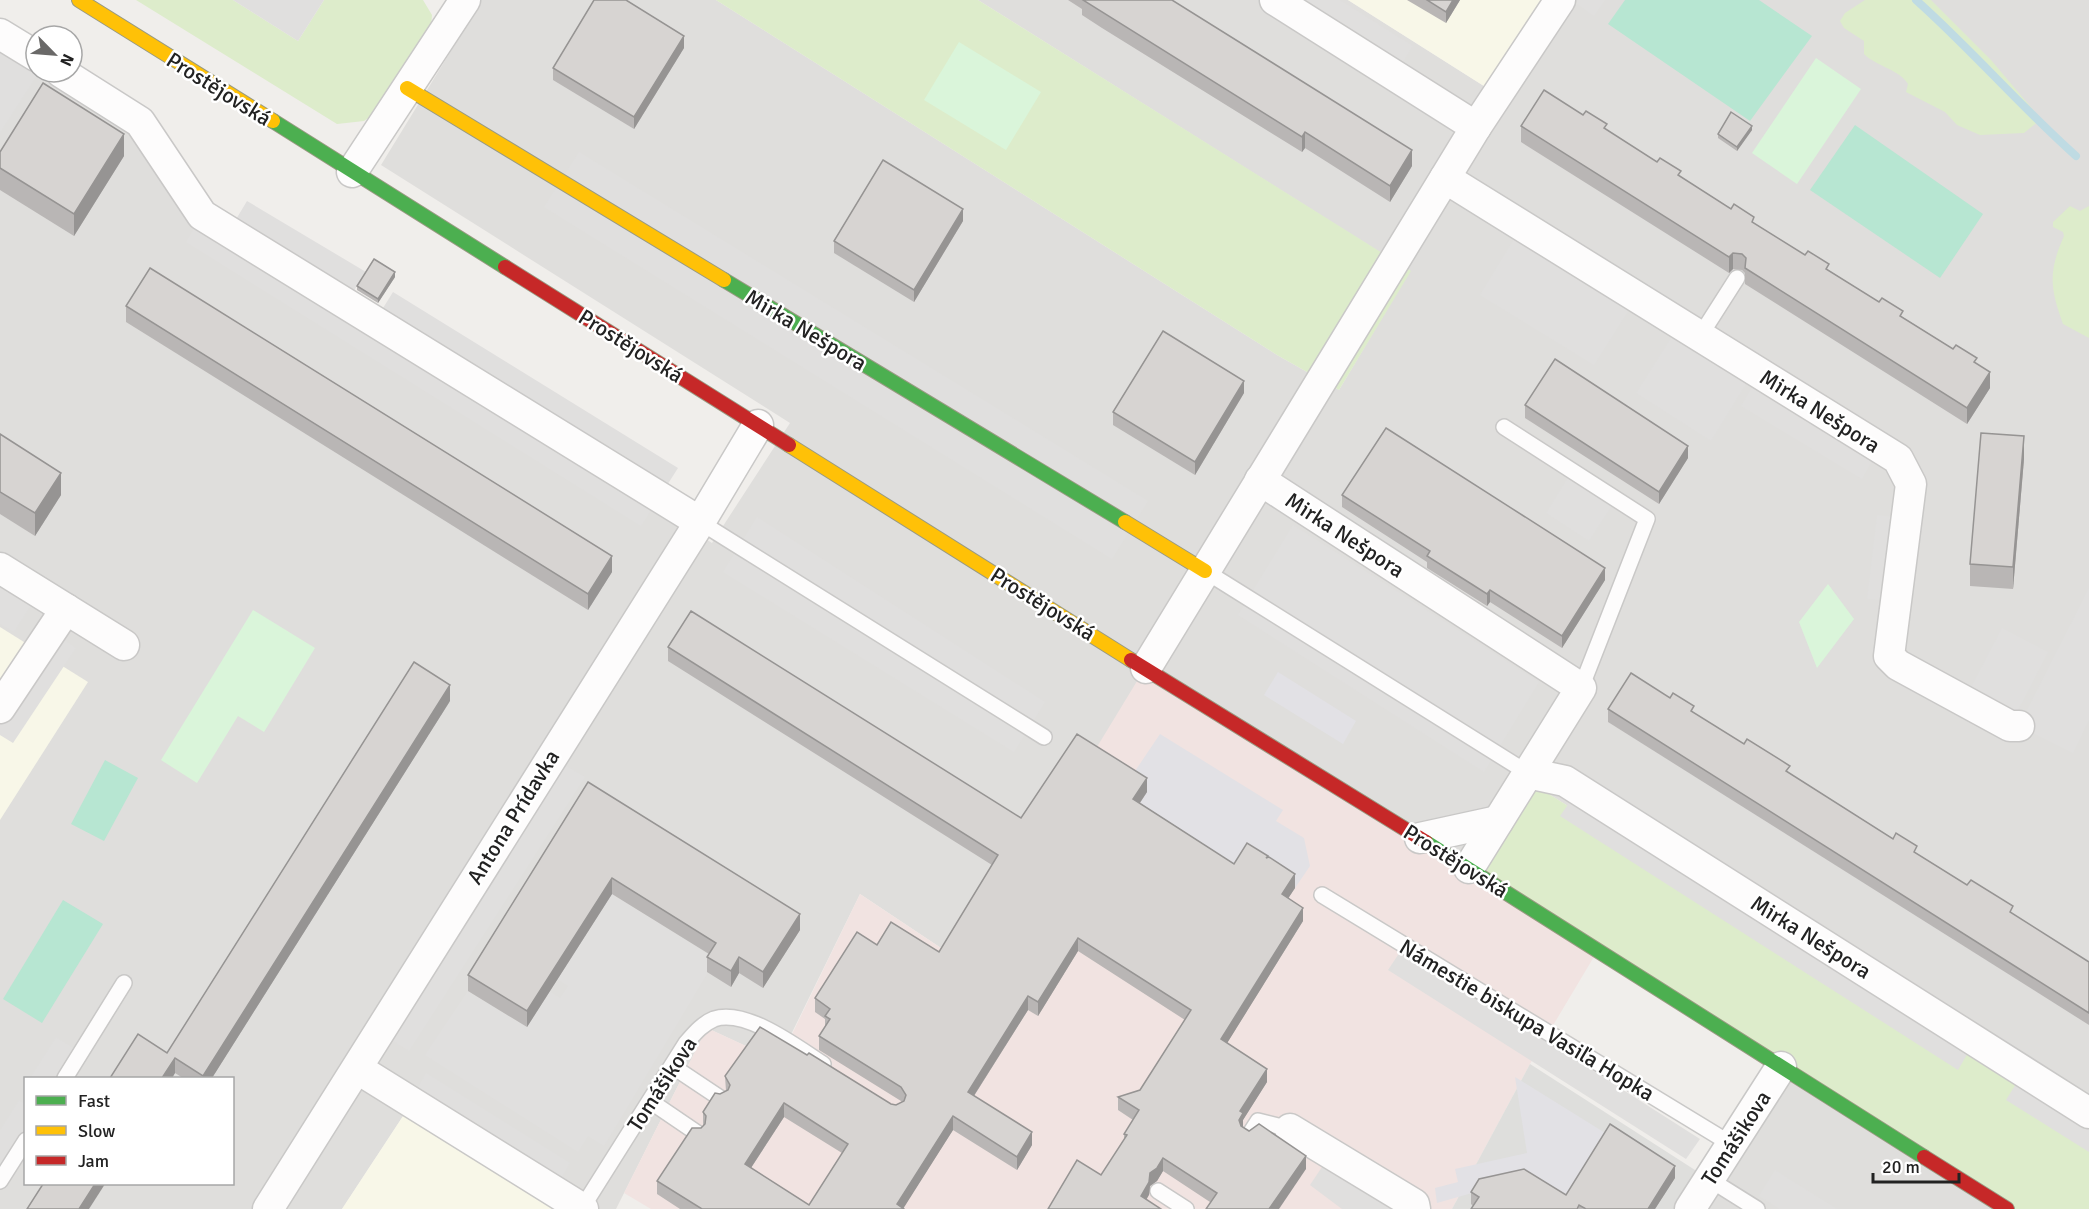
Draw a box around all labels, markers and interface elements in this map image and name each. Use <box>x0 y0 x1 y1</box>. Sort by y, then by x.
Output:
north arrow <box>24 24 84 84</box>
street label: Prostějovská <box>162 46 276 132</box>
text: N <box>55 51 78 69</box>
street label: Mirka Nešpora <box>740 283 872 377</box>
street label: Prostějovská <box>574 303 688 389</box>
street label: Mirka Nešpora <box>1755 363 1885 459</box>
street label: Mirka Nešpora <box>1280 486 1410 584</box>
street label: Prostějovská <box>986 561 1100 647</box>
street label: Antona Prídavka <box>461 745 565 889</box>
street label: Prostějovská <box>1399 818 1513 904</box>
street label: Mirka Nešpora <box>1746 889 1876 985</box>
street label: Námestie biskupa Vasiľa Hopka <box>1395 933 1659 1107</box>
street label: Tomášikova <box>621 1031 703 1137</box>
legend <box>24 1077 234 1185</box>
street label: Tomášikova <box>1695 1085 1777 1191</box>
text: Fast <box>78 1090 110 1112</box>
text: Slow <box>78 1120 115 1142</box>
scale bar <box>1873 1146 1958 1184</box>
text: Jam <box>78 1150 109 1172</box>
text: 20 m <box>1882 1156 1920 1178</box>

